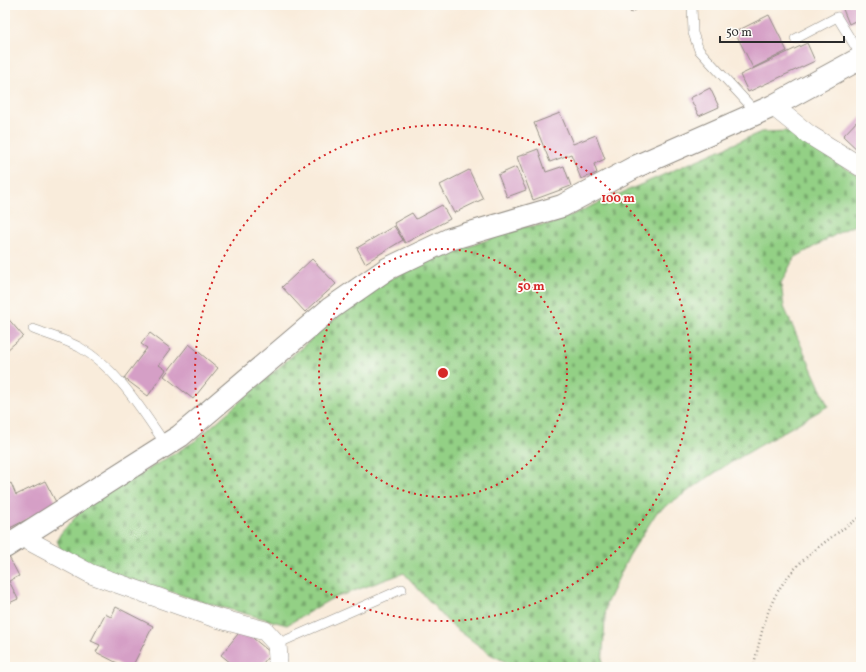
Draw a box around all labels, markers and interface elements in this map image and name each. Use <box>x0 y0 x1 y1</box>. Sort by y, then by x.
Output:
scale bar <box>720 18 844 44</box>
text: 50 m <box>726 25 752 41</box>
text: 100 m <box>601 191 635 207</box>
text: 50 m <box>517 279 545 295</box>
centre of rings <box>436 366 450 380</box>

